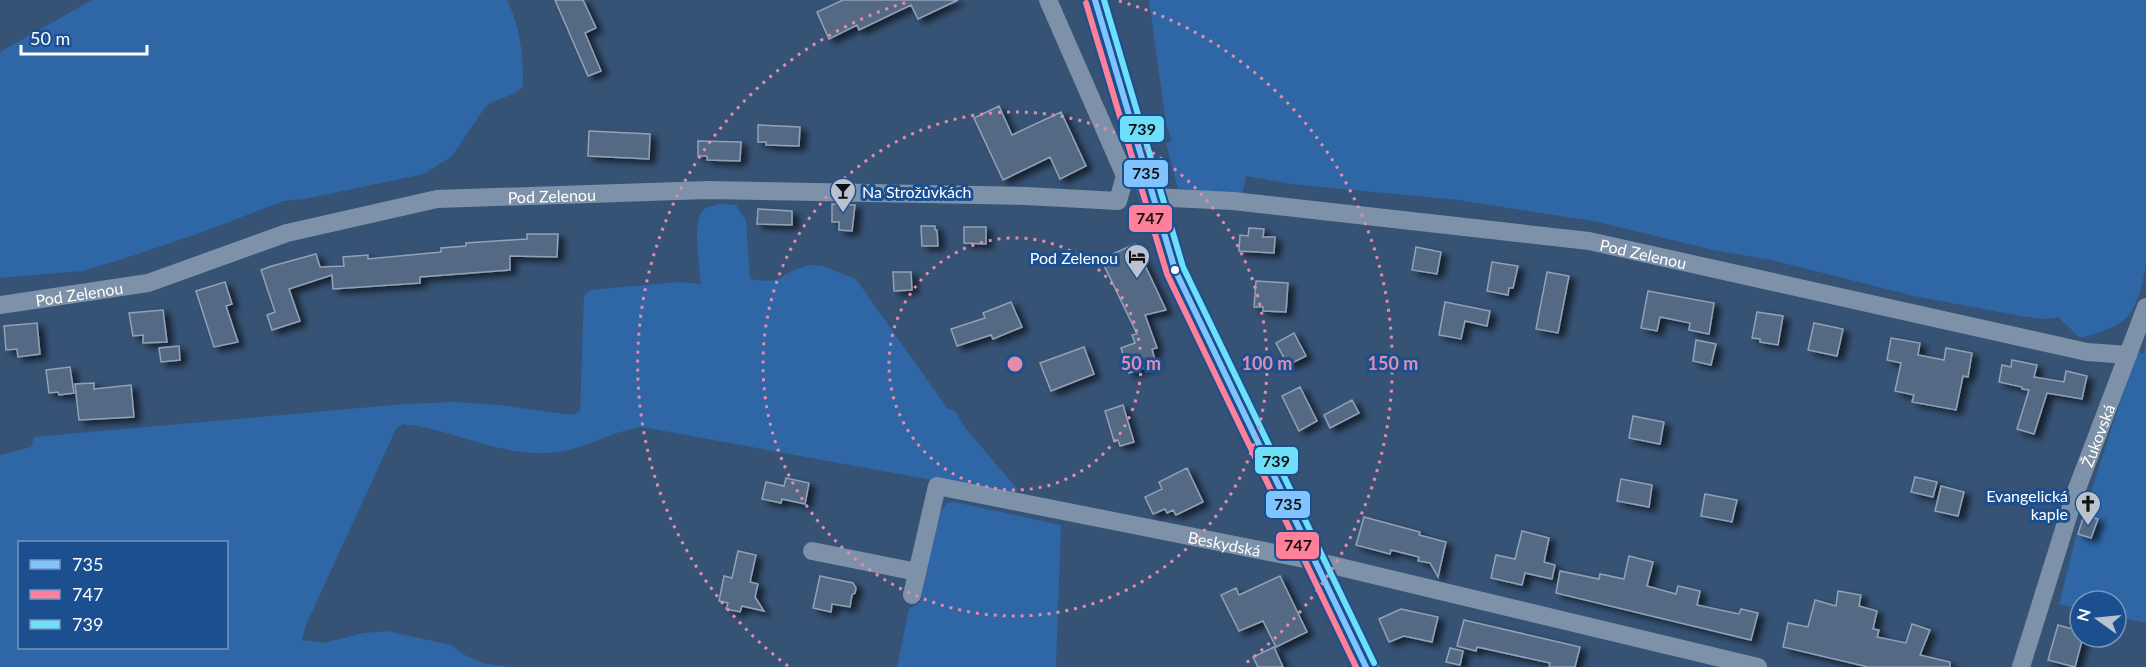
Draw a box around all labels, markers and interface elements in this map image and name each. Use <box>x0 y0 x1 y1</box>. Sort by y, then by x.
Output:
scale bar <box>21 18 147 56</box>
text: 50 m <box>30 27 70 49</box>
line badge: 739 <box>1119 115 1165 143</box>
text: 739 <box>1128 119 1156 138</box>
line badge: 735 <box>1123 159 1169 188</box>
text: 735 <box>1132 163 1160 182</box>
bar icon: Na Strožůvkách <box>828 176 858 214</box>
place label: Na Strožůvkách <box>862 182 972 201</box>
street label: Pod Zelenou <box>507 184 596 206</box>
line badge: 747 <box>1128 204 1173 233</box>
text: 747 <box>1136 208 1164 227</box>
street label: Pod Zelenou <box>1598 234 1688 272</box>
hotel icon: Pod Zelenou <box>1122 242 1152 280</box>
place label: Pod Zelenou <box>1030 248 1118 267</box>
unlabelled marker <box>1169 264 1181 276</box>
street label: Pod Zelenou <box>34 277 124 309</box>
text: 50 m <box>1121 352 1161 374</box>
text: 100 m <box>1242 352 1292 374</box>
text: 150 m <box>1368 352 1418 374</box>
centre of rings <box>1005 354 1025 374</box>
street label: Žukovská <box>2077 401 2118 469</box>
line badge: 739 <box>1254 446 1299 475</box>
text: 739 <box>1262 451 1290 470</box>
place label: Evangelická kaple <box>1986 486 2068 523</box>
church icon: Evangelická kaple <box>2073 489 2103 527</box>
line badge: 735 <box>1265 490 1311 519</box>
text: 735 <box>1274 494 1302 513</box>
street label: Beskydská <box>1187 527 1263 560</box>
line badge: 747 <box>1275 531 1320 560</box>
text: 747 <box>1284 535 1312 554</box>
legend <box>18 541 228 649</box>
text: 735 <box>72 553 103 575</box>
text: 747 <box>72 583 103 605</box>
north arrow <box>2068 589 2128 649</box>
text: N <box>2072 607 2094 623</box>
text: 739 <box>72 613 103 635</box>

